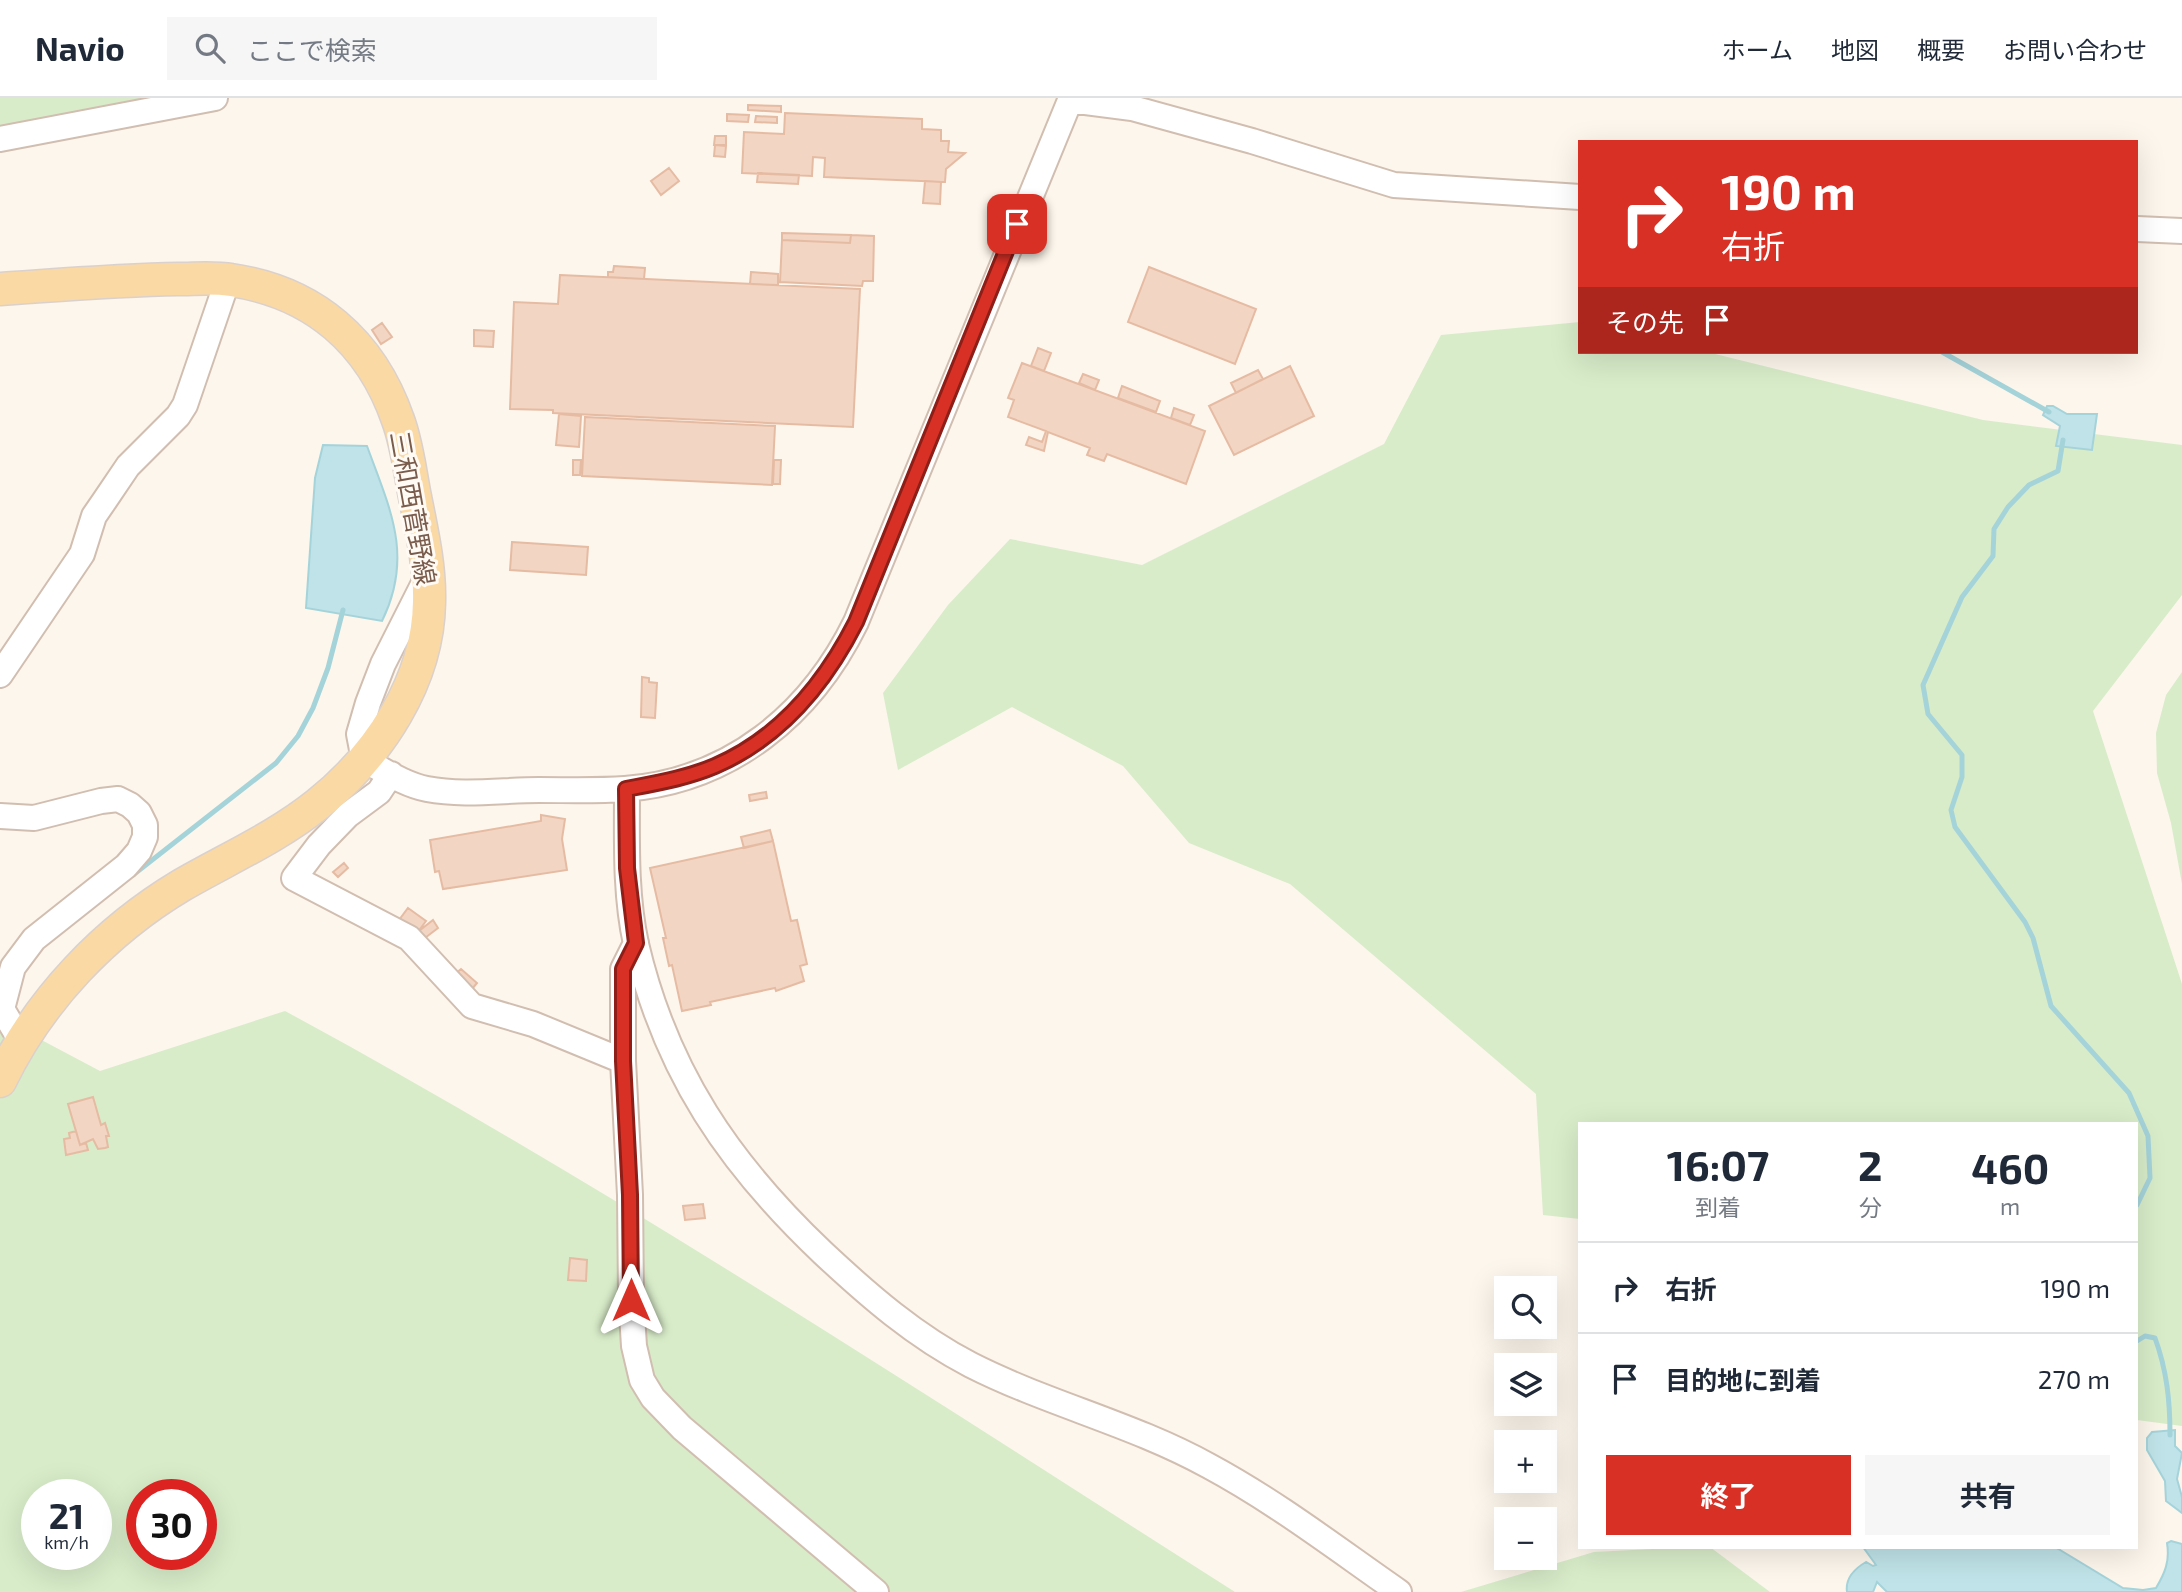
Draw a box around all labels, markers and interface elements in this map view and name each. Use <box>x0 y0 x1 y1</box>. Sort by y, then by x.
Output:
search box <box>167 17 657 80</box>
text: Navio <box>35 28 125 68</box>
icon: search <box>191 29 229 67</box>
text: ここで検索 <box>247 34 377 65</box>
text: ホーム <box>1722 35 1793 64</box>
text: 地図 <box>1831 35 1879 64</box>
text: 概要 <box>1917 35 1965 64</box>
text: お問い合わせ <box>2003 35 2147 64</box>
text: 190 m <box>1721 161 1856 220</box>
icon: right <box>1606 168 1697 259</box>
pin <box>987 194 1047 254</box>
icon: arrive <box>998 205 1036 243</box>
text: 右折 <box>1721 226 1785 264</box>
icon: arrive <box>1698 301 1736 339</box>
text: その先 <box>1606 306 1684 337</box>
street label: 三和西菅野線 <box>385 428 443 588</box>
text: 16:07 <box>1667 1139 1769 1189</box>
text: 2 <box>1858 1139 1882 1189</box>
text: 460 <box>1971 1142 2049 1192</box>
text: m <box>2000 1192 2020 1220</box>
text: 到着 <box>1695 1193 1741 1221</box>
text: 分 <box>1859 1193 1882 1221</box>
position arrow <box>594 1263 668 1337</box>
icon: right <box>1606 1269 1644 1307</box>
text: 190 m <box>2041 1272 2110 1303</box>
text: 右折 <box>1665 1273 1717 1304</box>
map controls <box>1494 1276 1557 1570</box>
button: search <box>1494 1276 1557 1339</box>
button: layers <box>1494 1353 1557 1416</box>
icon: arrive <box>1606 1360 1644 1398</box>
text: 270 m <box>2038 1363 2110 1394</box>
text: 目的地に到着 <box>1665 1364 1821 1395</box>
button: + <box>1494 1430 1557 1493</box>
button: 終了 <box>1606 1455 1851 1535</box>
button: 共有 <box>1865 1455 2110 1535</box>
speed limit sign: 30 <box>126 1479 217 1570</box>
text: 21 <box>49 1494 84 1536</box>
button: − <box>1494 1507 1557 1570</box>
text: km/h <box>44 1531 89 1553</box>

